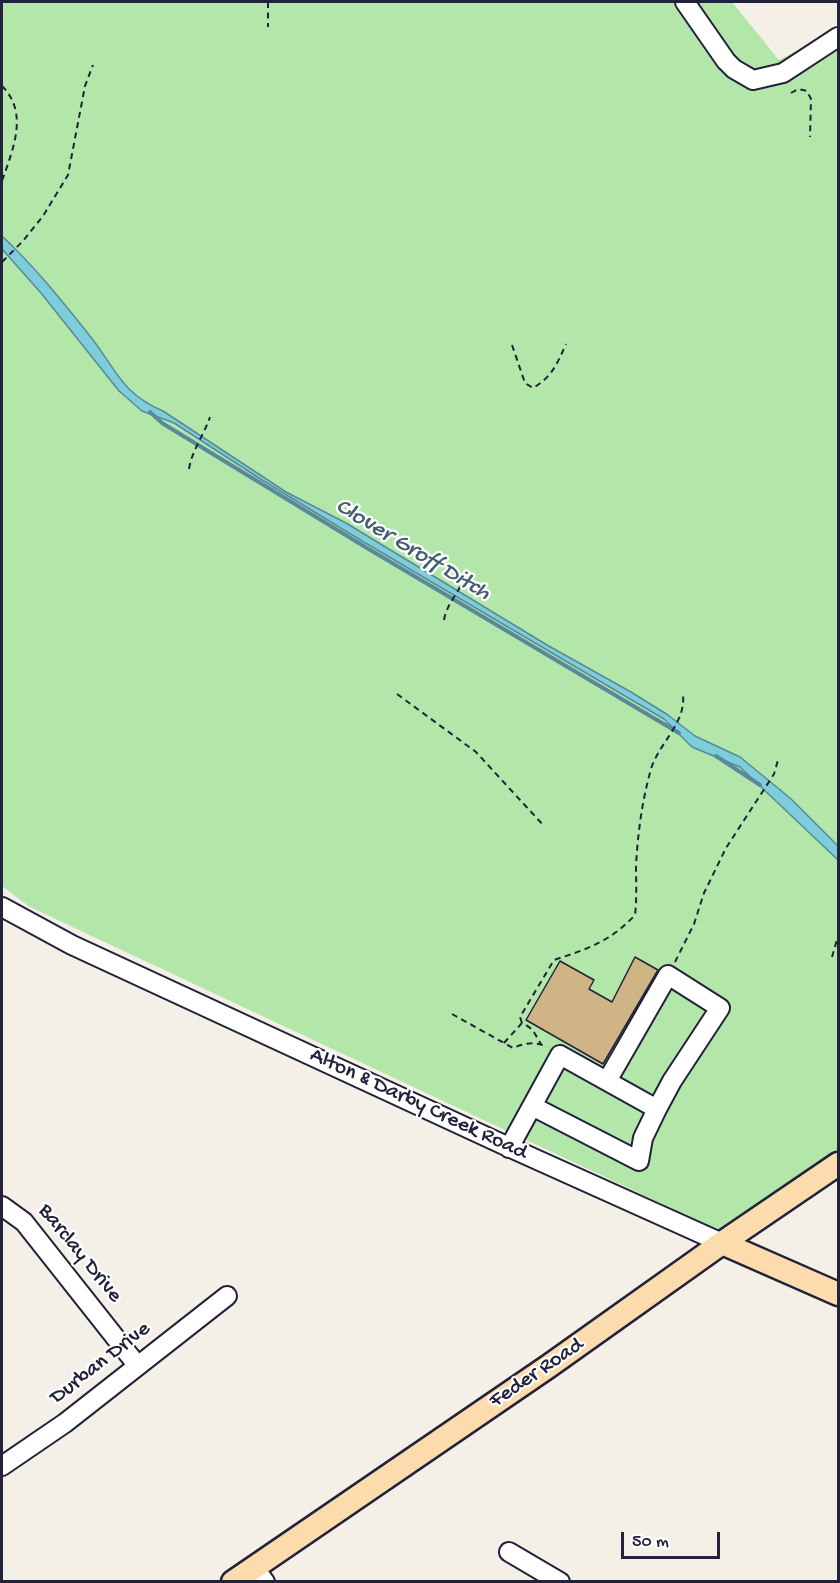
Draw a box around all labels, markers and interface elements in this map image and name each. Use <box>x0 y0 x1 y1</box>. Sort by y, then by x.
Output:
water label: Clover Groff Ditch <box>329 493 495 609</box>
street label: Alton & Darby Creek Road <box>305 1043 531 1167</box>
street label: Barclay Drive <box>31 1199 127 1309</box>
street label: Durban Drive <box>46 1317 156 1411</box>
street label: Feder Road <box>485 1333 589 1415</box>
scale bar <box>624 1520 723 1558</box>
text: 50 m <box>632 1532 669 1553</box>

